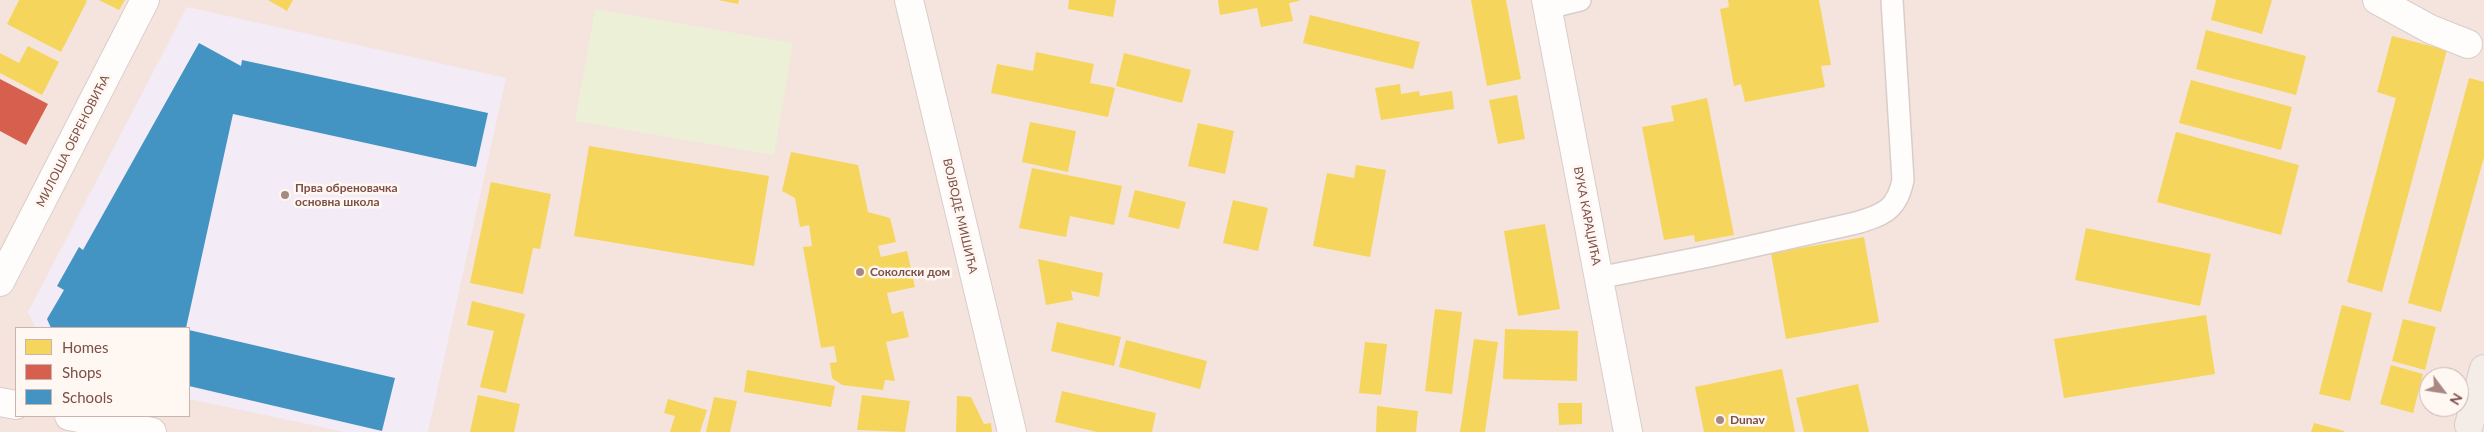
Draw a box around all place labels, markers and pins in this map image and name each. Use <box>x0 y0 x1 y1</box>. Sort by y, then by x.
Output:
place label: Прва обреновачка основна школа <box>295 181 398 209</box>
marker: Прва обреновачка основна школа <box>279 189 291 201</box>
place label: Соколски дом <box>870 265 950 279</box>
marker: Соколски дом <box>854 266 866 278</box>
place label: Dunav <box>1730 413 1765 427</box>
marker: Dunav <box>1714 414 1726 426</box>

